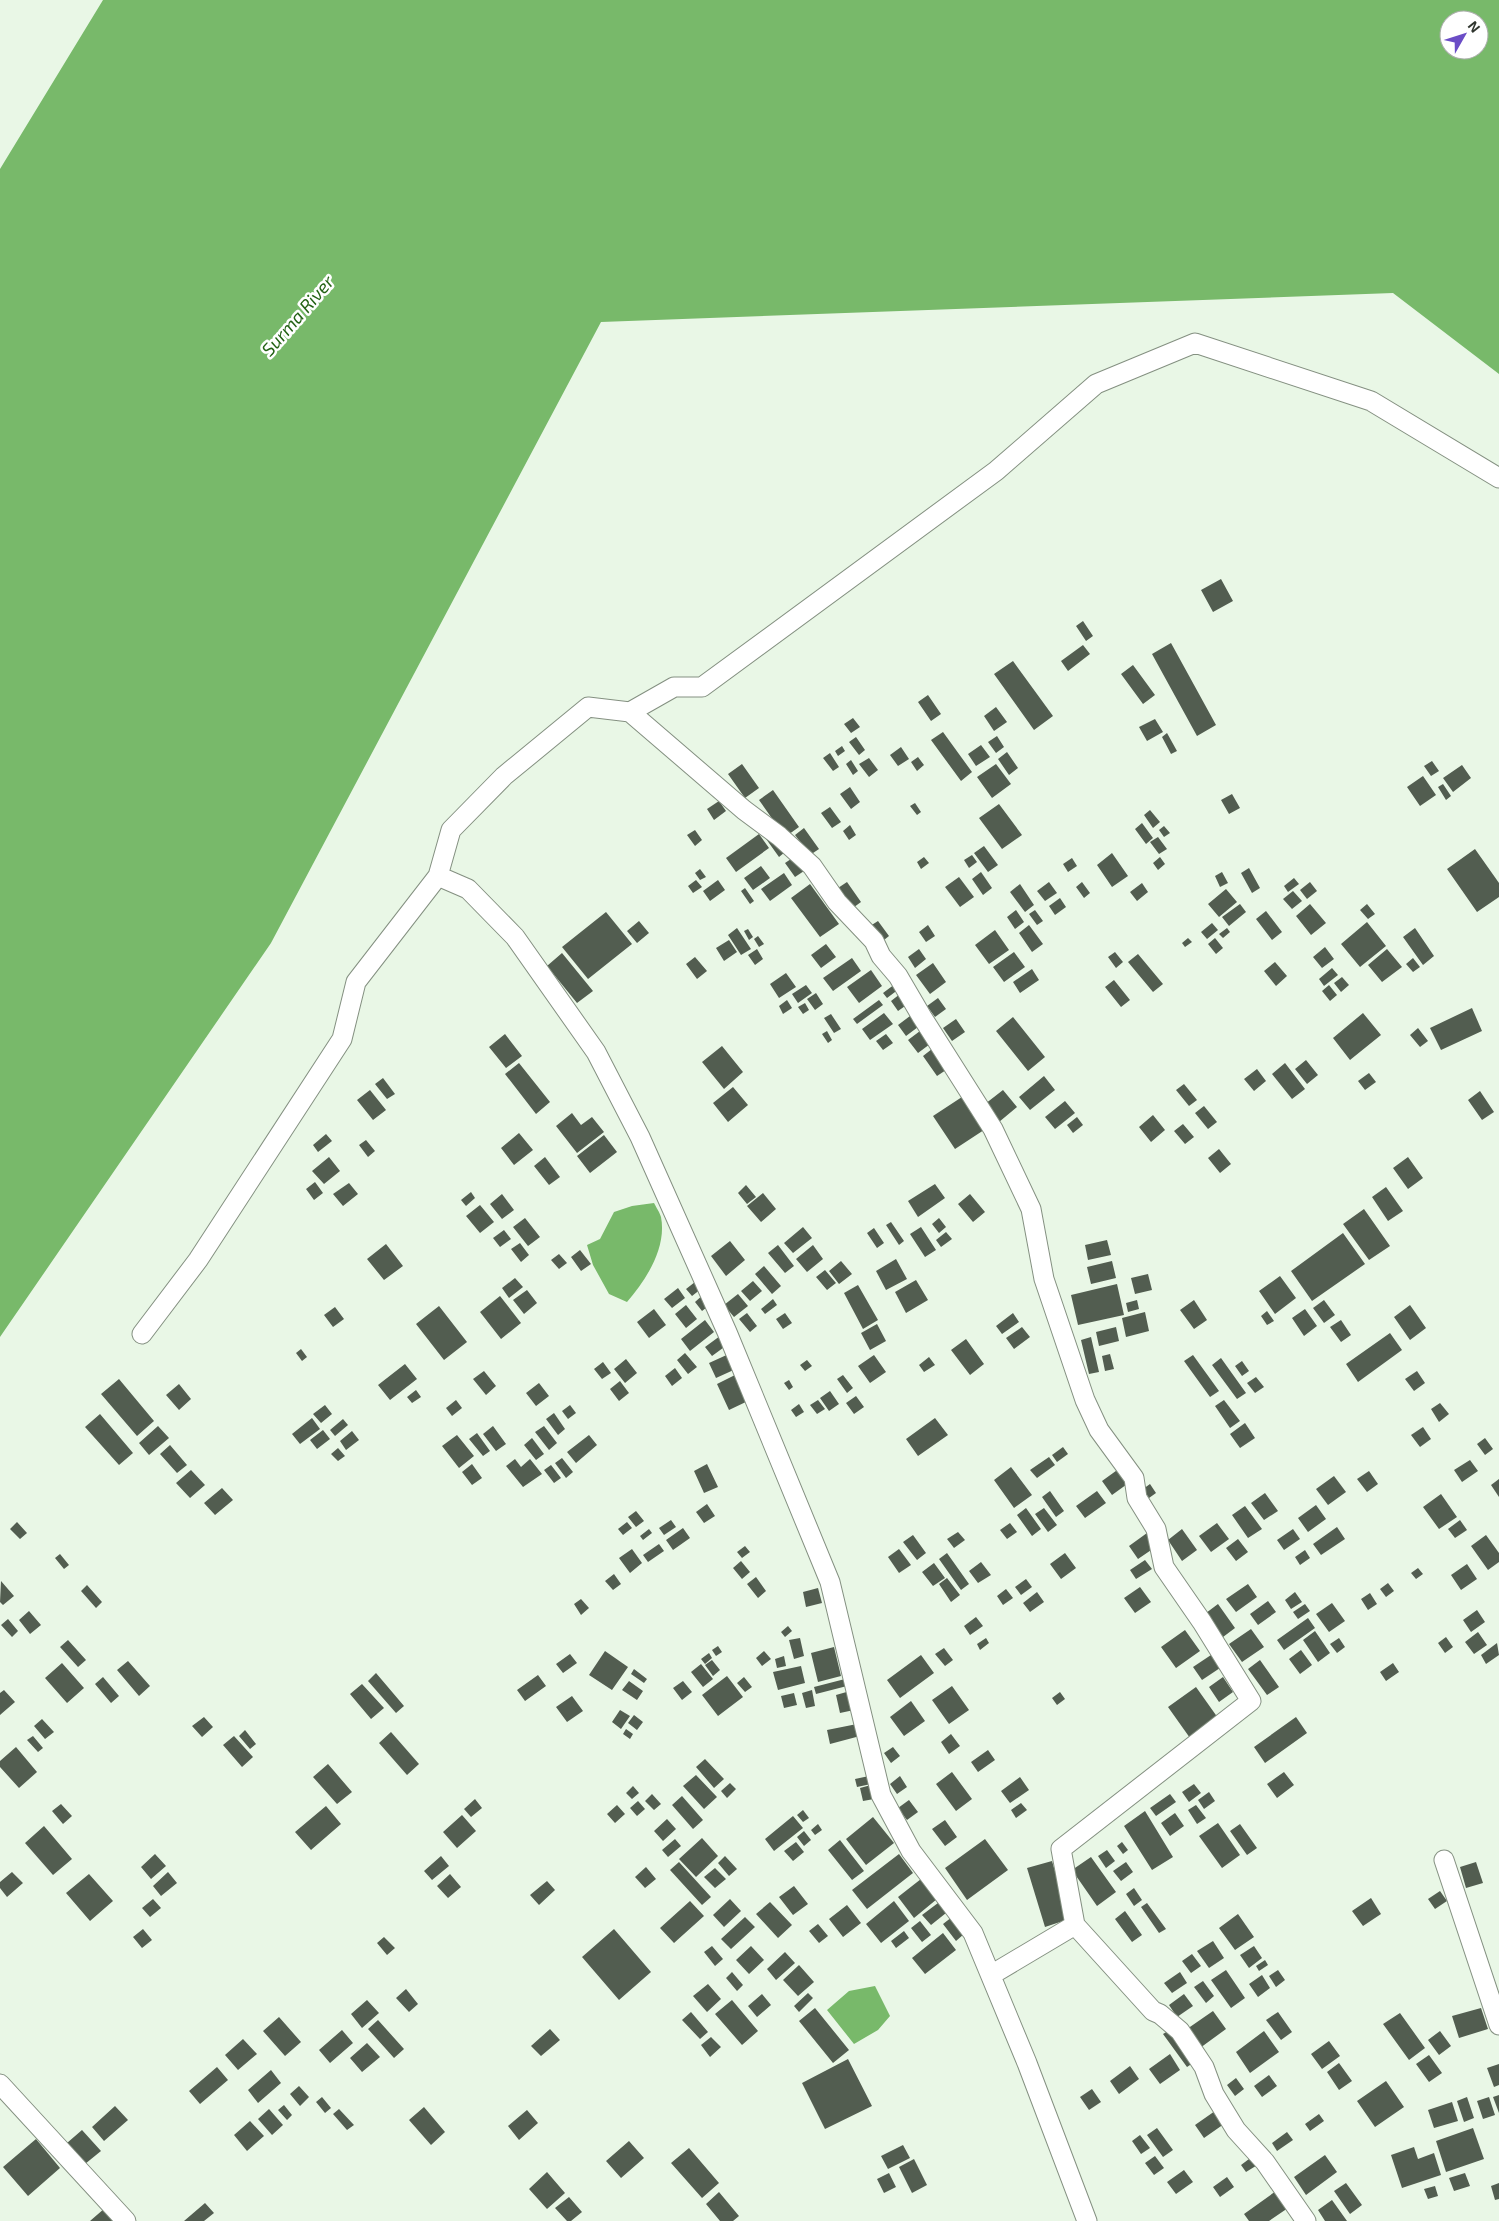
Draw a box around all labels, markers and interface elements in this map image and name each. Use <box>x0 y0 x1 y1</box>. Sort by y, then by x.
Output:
north arrow <box>1439 10 1489 60</box>
text: N <box>1465 17 1484 36</box>
water label: Surma River <box>256 270 339 360</box>

